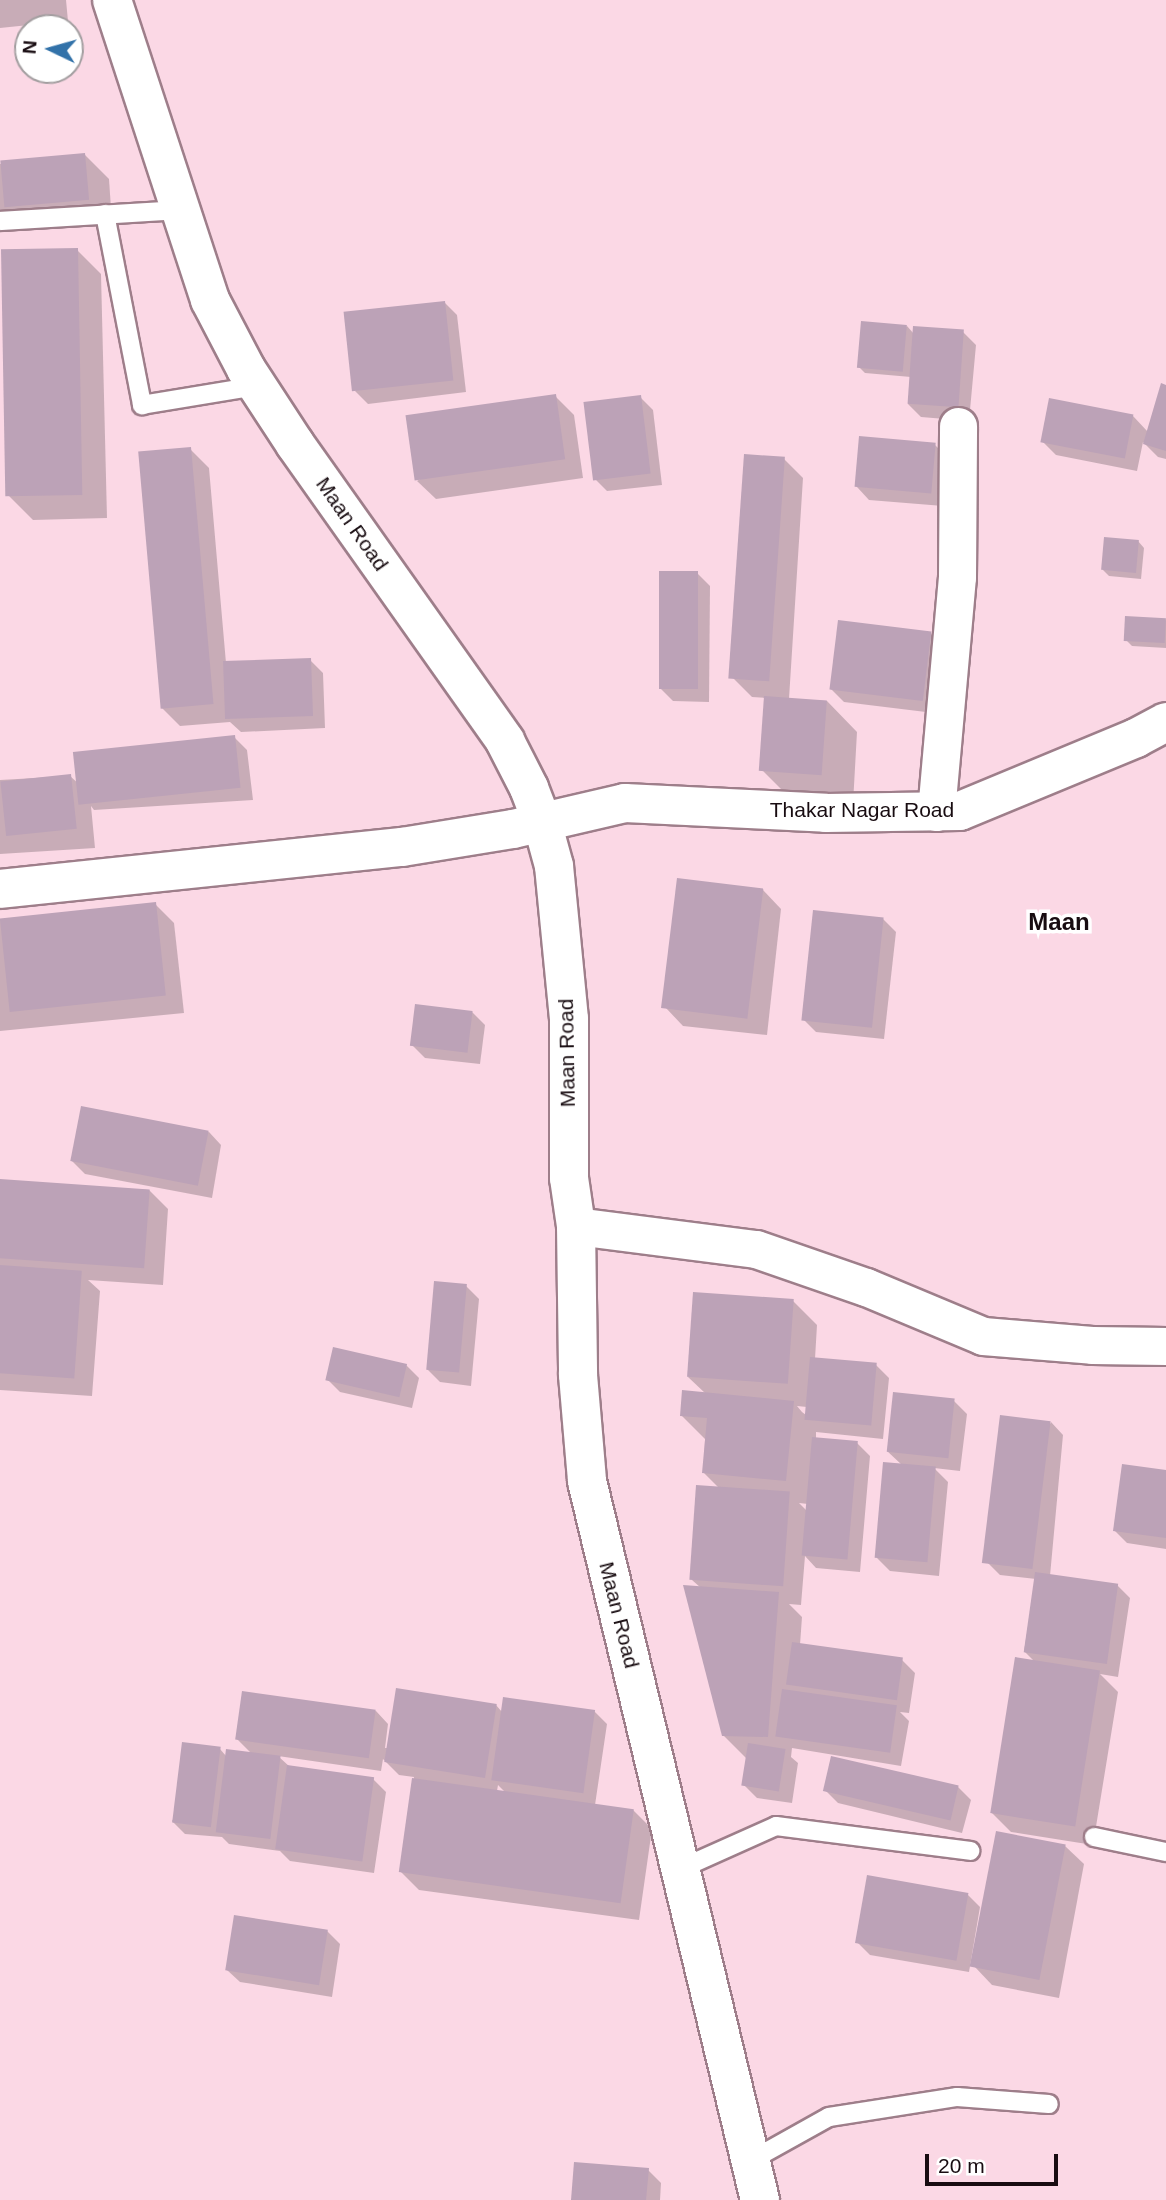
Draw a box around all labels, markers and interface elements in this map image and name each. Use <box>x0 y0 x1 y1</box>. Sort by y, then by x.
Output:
north arrow <box>14 14 84 84</box>
text: N <box>19 40 41 55</box>
street label: Maan Road <box>311 472 393 576</box>
street label: Thakar Nagar Road <box>770 797 954 823</box>
district label: Maan <box>1028 908 1090 936</box>
street label: Maan Road <box>553 999 581 1107</box>
street label: Maan Road <box>594 1559 644 1671</box>
scale bar <box>928 2140 1061 2184</box>
text: 20 m <box>938 2154 985 2177</box>

